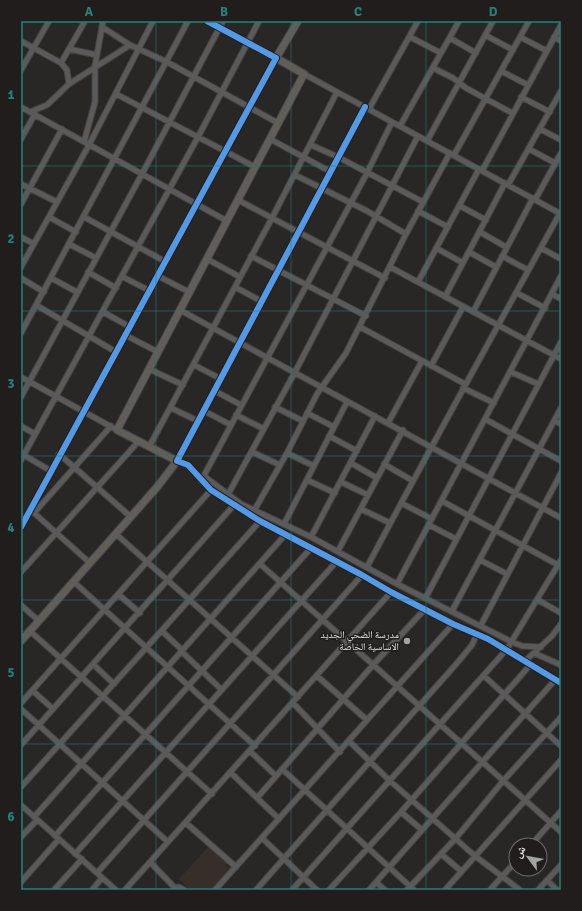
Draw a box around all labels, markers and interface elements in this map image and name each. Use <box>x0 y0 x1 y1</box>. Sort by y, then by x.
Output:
text: A <box>85 4 94 20</box>
text: B <box>220 4 228 20</box>
text: C <box>354 4 362 20</box>
text: D <box>489 4 498 20</box>
text: 1 <box>7 87 15 103</box>
text: 2 <box>7 231 15 247</box>
text: 3 <box>7 376 15 392</box>
text: 4 <box>7 520 15 536</box>
place label: مدرسة الضحي الجديد الاساسية الخاصة <box>320 629 399 653</box>
marker: مدرسة الضحي الجديد الاساسية الخاصة <box>402 636 412 646</box>
text: 5 <box>7 665 15 681</box>
text: 6 <box>7 809 15 825</box>
north arrow <box>508 837 548 877</box>
text: ش <box>511 843 530 861</box>

